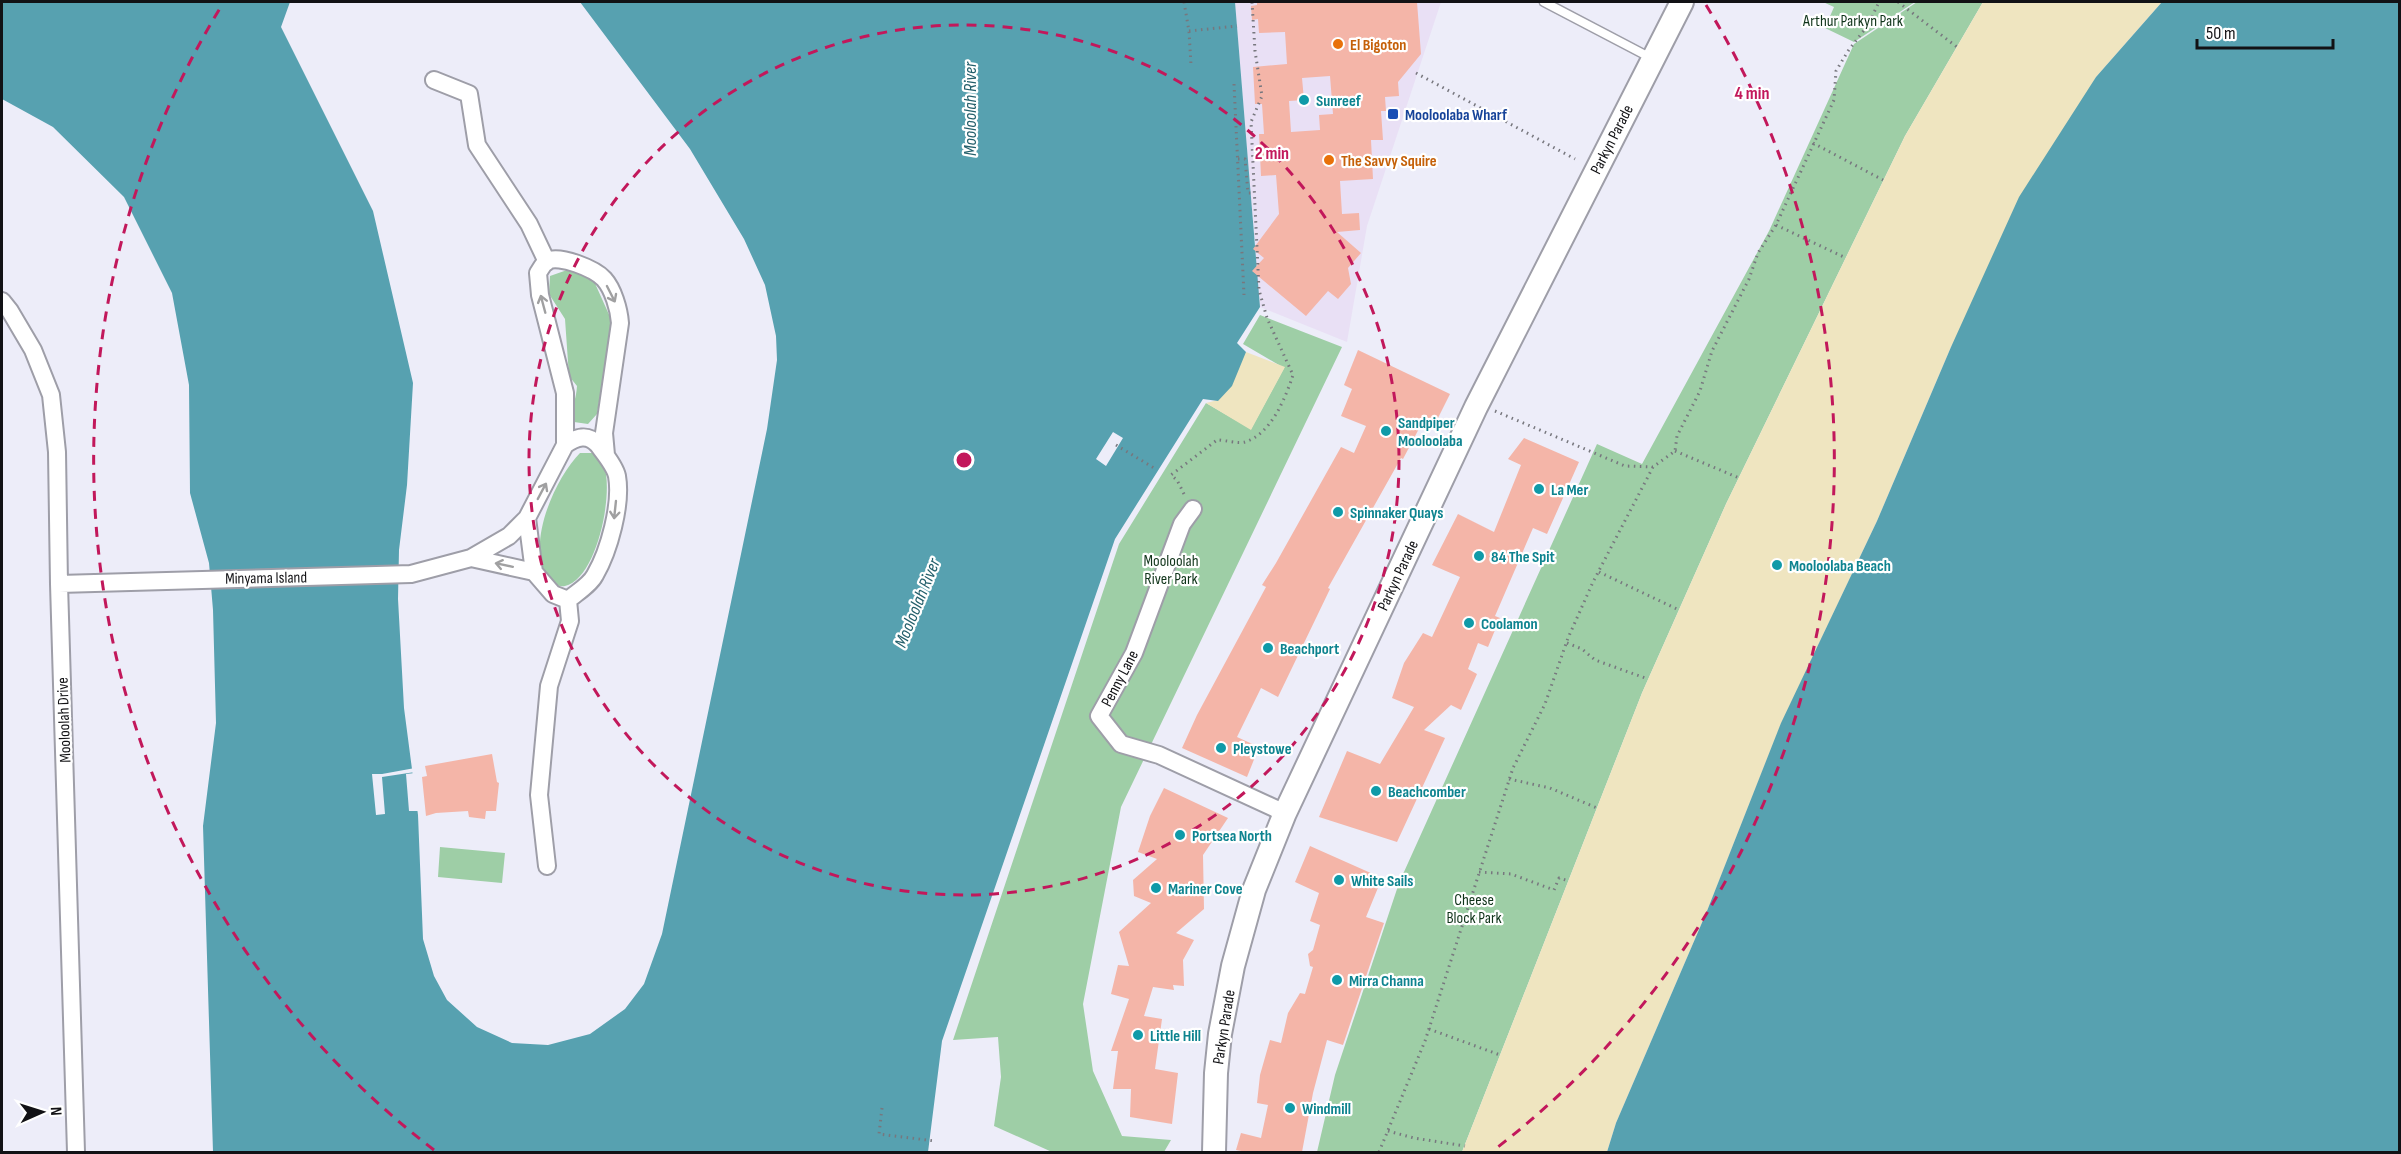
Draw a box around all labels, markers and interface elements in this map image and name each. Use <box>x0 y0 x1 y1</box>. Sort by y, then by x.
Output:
park label: Arthur Parkyn Park <box>1802 12 1903 31</box>
scale bar <box>2197 12 2334 50</box>
text: 50 m <box>2206 23 2236 44</box>
place label: El Bigoton <box>1350 36 1406 55</box>
marker: El Bigoton <box>1331 37 1345 51</box>
water label: Mooloolah River <box>960 61 981 156</box>
text: 4 min <box>1735 83 1769 104</box>
place label: Sunreef <box>1316 92 1362 111</box>
marker: Sunreef <box>1297 93 1311 107</box>
street label: Parkyn Parade <box>1587 102 1638 178</box>
place label: Mooloolaba Wharf <box>1405 106 1508 125</box>
marker: Mooloolaba Wharf <box>1386 107 1400 121</box>
text: 2 min <box>1255 143 1289 164</box>
place label: The Savvy Squire <box>1341 152 1437 171</box>
marker: The Savvy Squire <box>1322 153 1336 167</box>
one-way arrow <box>606 285 618 303</box>
one-way arrow <box>537 295 548 314</box>
place label: Sandpiper Mooloolaba <box>1398 414 1463 451</box>
marker: Sandpiper Mooloolaba <box>1379 424 1393 438</box>
centre of rings <box>954 450 974 470</box>
place label: La Mer <box>1551 481 1588 500</box>
one-way arrow <box>537 482 548 500</box>
marker: La Mer <box>1532 482 1546 496</box>
one-way arrow <box>610 500 621 519</box>
place label: Spinnaker Quays <box>1350 504 1443 523</box>
marker: Spinnaker Quays <box>1331 505 1345 519</box>
street label: Parkyn Parade <box>1374 538 1423 614</box>
place label: 84 The Spit <box>1491 548 1555 567</box>
marker: 84 The Spit <box>1472 549 1486 563</box>
park label: Mooloolah River Park <box>1143 552 1199 589</box>
water label: Mooloolah River <box>890 555 945 651</box>
place label: Mooloolaba Beach <box>1789 557 1891 576</box>
marker: Mooloolaba Beach <box>1770 558 1784 572</box>
one-way arrow <box>495 559 514 570</box>
street label: Minyama Island <box>225 568 307 589</box>
place label: Coolamon <box>1481 615 1538 634</box>
marker: Coolamon <box>1462 616 1476 630</box>
place label: Beachport <box>1280 640 1339 659</box>
marker: Beachport <box>1261 641 1275 655</box>
street label: Penny Lane <box>1098 647 1143 710</box>
street label: Mooloolah Drive <box>54 677 75 763</box>
place label: Pleystowe <box>1233 740 1292 759</box>
marker: Pleystowe <box>1214 741 1228 755</box>
place label: Beachcomber <box>1388 783 1466 802</box>
marker: Beachcomber <box>1369 784 1383 798</box>
place label: Portsea North <box>1192 827 1272 846</box>
marker: Portsea North <box>1173 828 1187 842</box>
place label: White Sails <box>1351 872 1413 891</box>
marker: White Sails <box>1332 873 1346 887</box>
place label: Mariner Cove <box>1168 880 1243 899</box>
marker: Mariner Cove <box>1149 881 1163 895</box>
park label: Cheese Block Park <box>1446 891 1502 928</box>
place label: Mirra Channa <box>1349 972 1424 991</box>
marker: Mirra Channa <box>1330 973 1344 987</box>
street label: Parkyn Parade <box>1209 989 1240 1066</box>
place label: Little Hill <box>1150 1027 1201 1046</box>
marker: Little Hill <box>1131 1028 1145 1042</box>
north arrow <box>12 1082 72 1142</box>
place label: Windmill <box>1302 1100 1351 1119</box>
marker: Windmill <box>1283 1101 1297 1115</box>
text: N <box>46 1107 65 1116</box>

